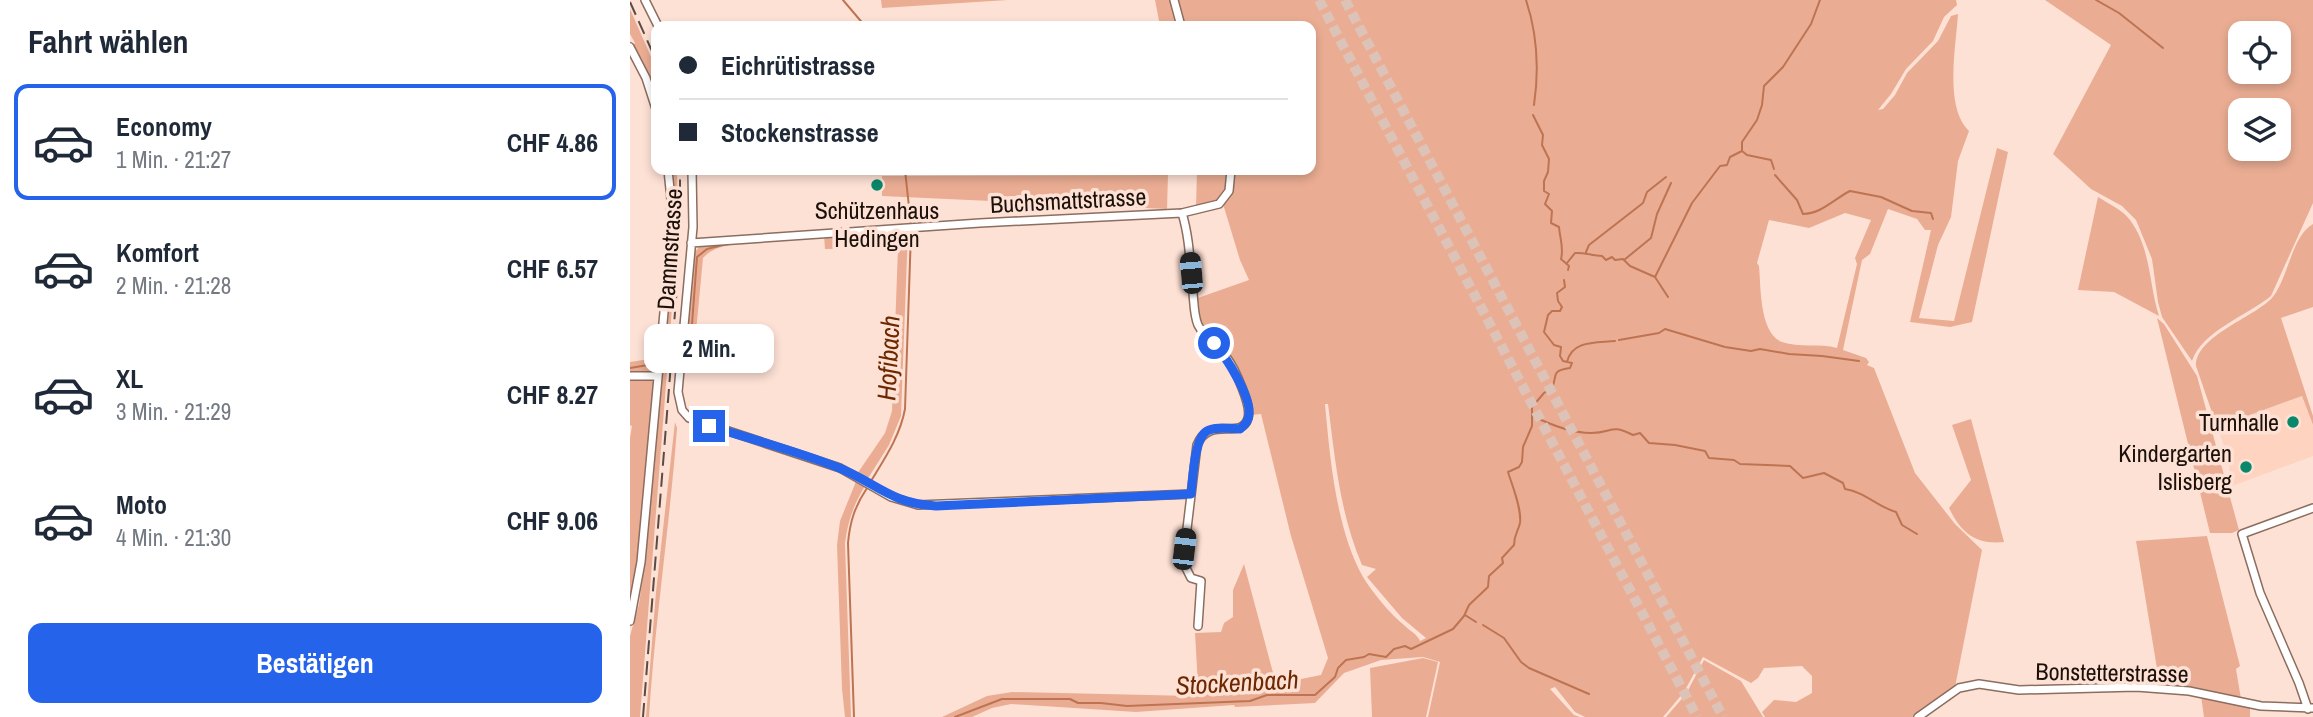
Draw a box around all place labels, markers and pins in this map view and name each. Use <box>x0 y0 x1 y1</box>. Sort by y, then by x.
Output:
marker: Schützenhaus Hedingen <box>869 177 885 193</box>
place label: Schützenhaus Hedingen <box>815 194 939 254</box>
place label: Turnhalle <box>2199 406 2279 438</box>
marker: Turnhalle <box>2285 414 2301 430</box>
place label: Kindergarten Islisberg <box>2118 437 2232 497</box>
marker: Kindergarten Islisberg <box>2238 459 2254 475</box>

